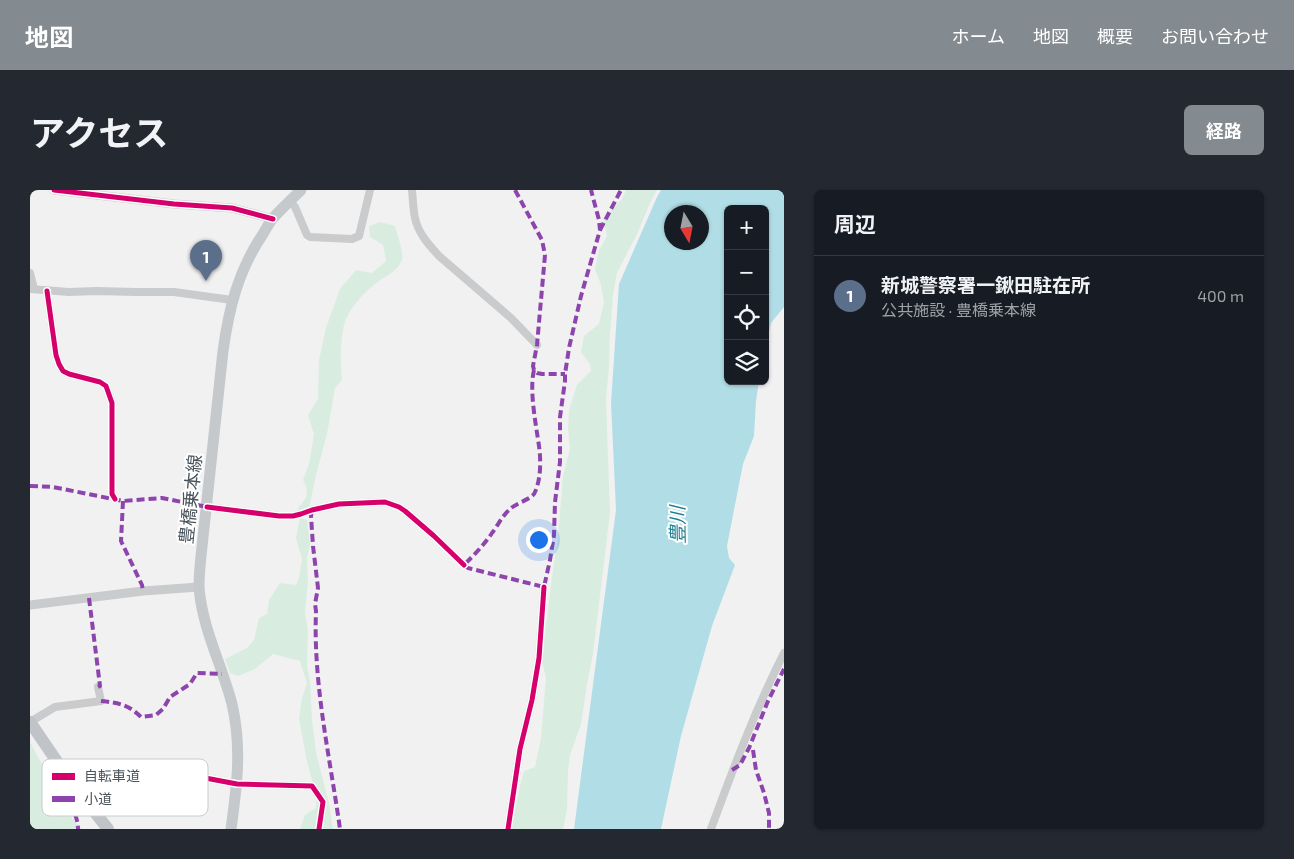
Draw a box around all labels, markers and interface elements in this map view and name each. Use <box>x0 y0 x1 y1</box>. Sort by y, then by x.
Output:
text: 地図 <box>25 22 73 51</box>
text: ホーム <box>952 25 1005 47</box>
text: 地図 <box>1033 25 1069 47</box>
text: 概要 <box>1097 25 1133 47</box>
text: お問い合わせ <box>1161 25 1269 47</box>
button: 経路 <box>1184 105 1264 155</box>
text: アクセス <box>30 111 168 153</box>
north arrow <box>664 205 709 250</box>
map controls <box>724 205 769 385</box>
button: + <box>724 205 769 250</box>
text: 周辺 <box>834 211 876 236</box>
pin: 1 <box>190 240 222 281</box>
button: − <box>724 250 769 295</box>
text: 新城警察署一鍬田駐在所 <box>881 273 1090 296</box>
text: 1 <box>847 286 853 305</box>
text: 400 m <box>1197 286 1244 305</box>
button: locate <box>724 295 769 340</box>
text: 公共施設 · 豊橋乗本線 <box>881 300 1036 319</box>
button: layers <box>724 340 769 385</box>
street label: 豊橋乗本線 <box>174 453 206 545</box>
water label: 豊川 <box>665 504 689 544</box>
your location <box>526 527 552 553</box>
legend <box>42 759 208 816</box>
text: 自転車道 <box>84 767 140 784</box>
text: 小道 <box>84 790 112 807</box>

